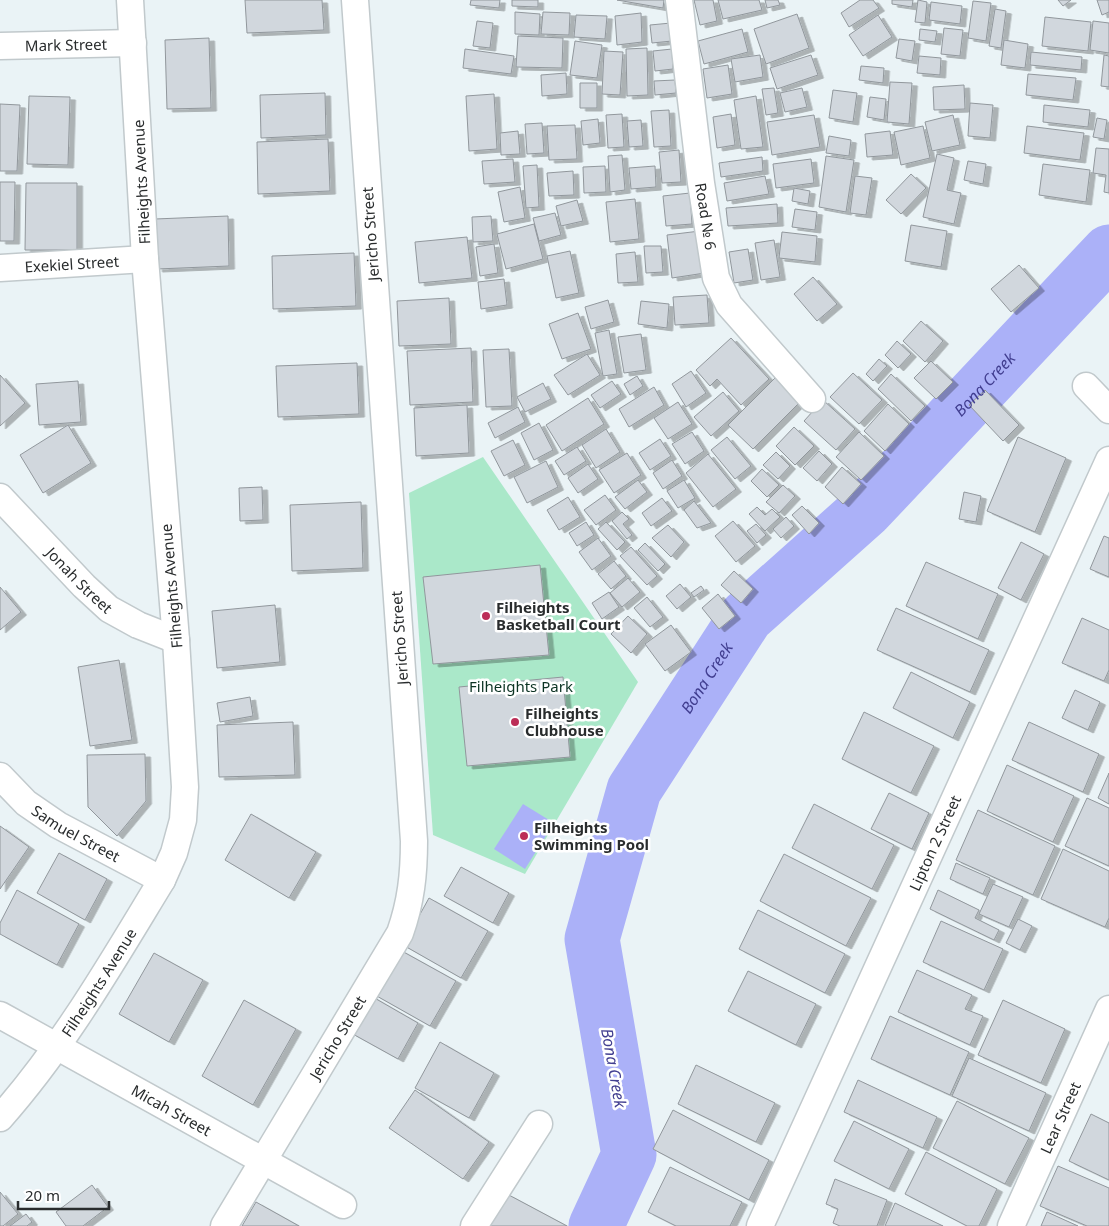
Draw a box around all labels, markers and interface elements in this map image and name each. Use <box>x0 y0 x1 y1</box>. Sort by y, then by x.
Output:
street label: Mark Street <box>25 34 108 55</box>
street label: Filheights Avenue <box>128 119 154 245</box>
street label: Road № 6 <box>691 181 721 251</box>
street label: Jericho Street <box>357 186 383 284</box>
street label: Exekiel Street <box>24 251 120 276</box>
water label: Bona Creek <box>949 347 1021 421</box>
street label: Filheights Avenue <box>156 523 186 649</box>
street label: Jonah Street <box>41 541 117 618</box>
street label: Jericho Street <box>386 590 412 688</box>
place label: Filheights Basketball Court <box>496 597 621 634</box>
marker: Filheights Basketball Court <box>480 610 492 622</box>
water label: Bona Creek <box>676 637 738 717</box>
park label: Filheights Park <box>469 676 573 696</box>
place label: Filheights Clubhouse <box>525 703 604 740</box>
marker: Filheights Clubhouse <box>509 716 521 728</box>
street label: Lipton 2 Street <box>904 791 965 894</box>
street label: Samuel Street <box>28 800 124 866</box>
place label: Filheights Swimming Pool <box>534 817 649 854</box>
marker: Filheights Swimming Pool <box>518 830 530 842</box>
street label: Filheights Avenue <box>57 924 141 1040</box>
street label: Jericho Street <box>303 991 370 1085</box>
water label: Bona Creek <box>596 1026 632 1111</box>
street label: Lear Street <box>1035 1078 1085 1157</box>
street label: Micah Street <box>128 1080 215 1140</box>
scale bar <box>18 1178 109 1210</box>
text: 20 m <box>25 1185 60 1205</box>

